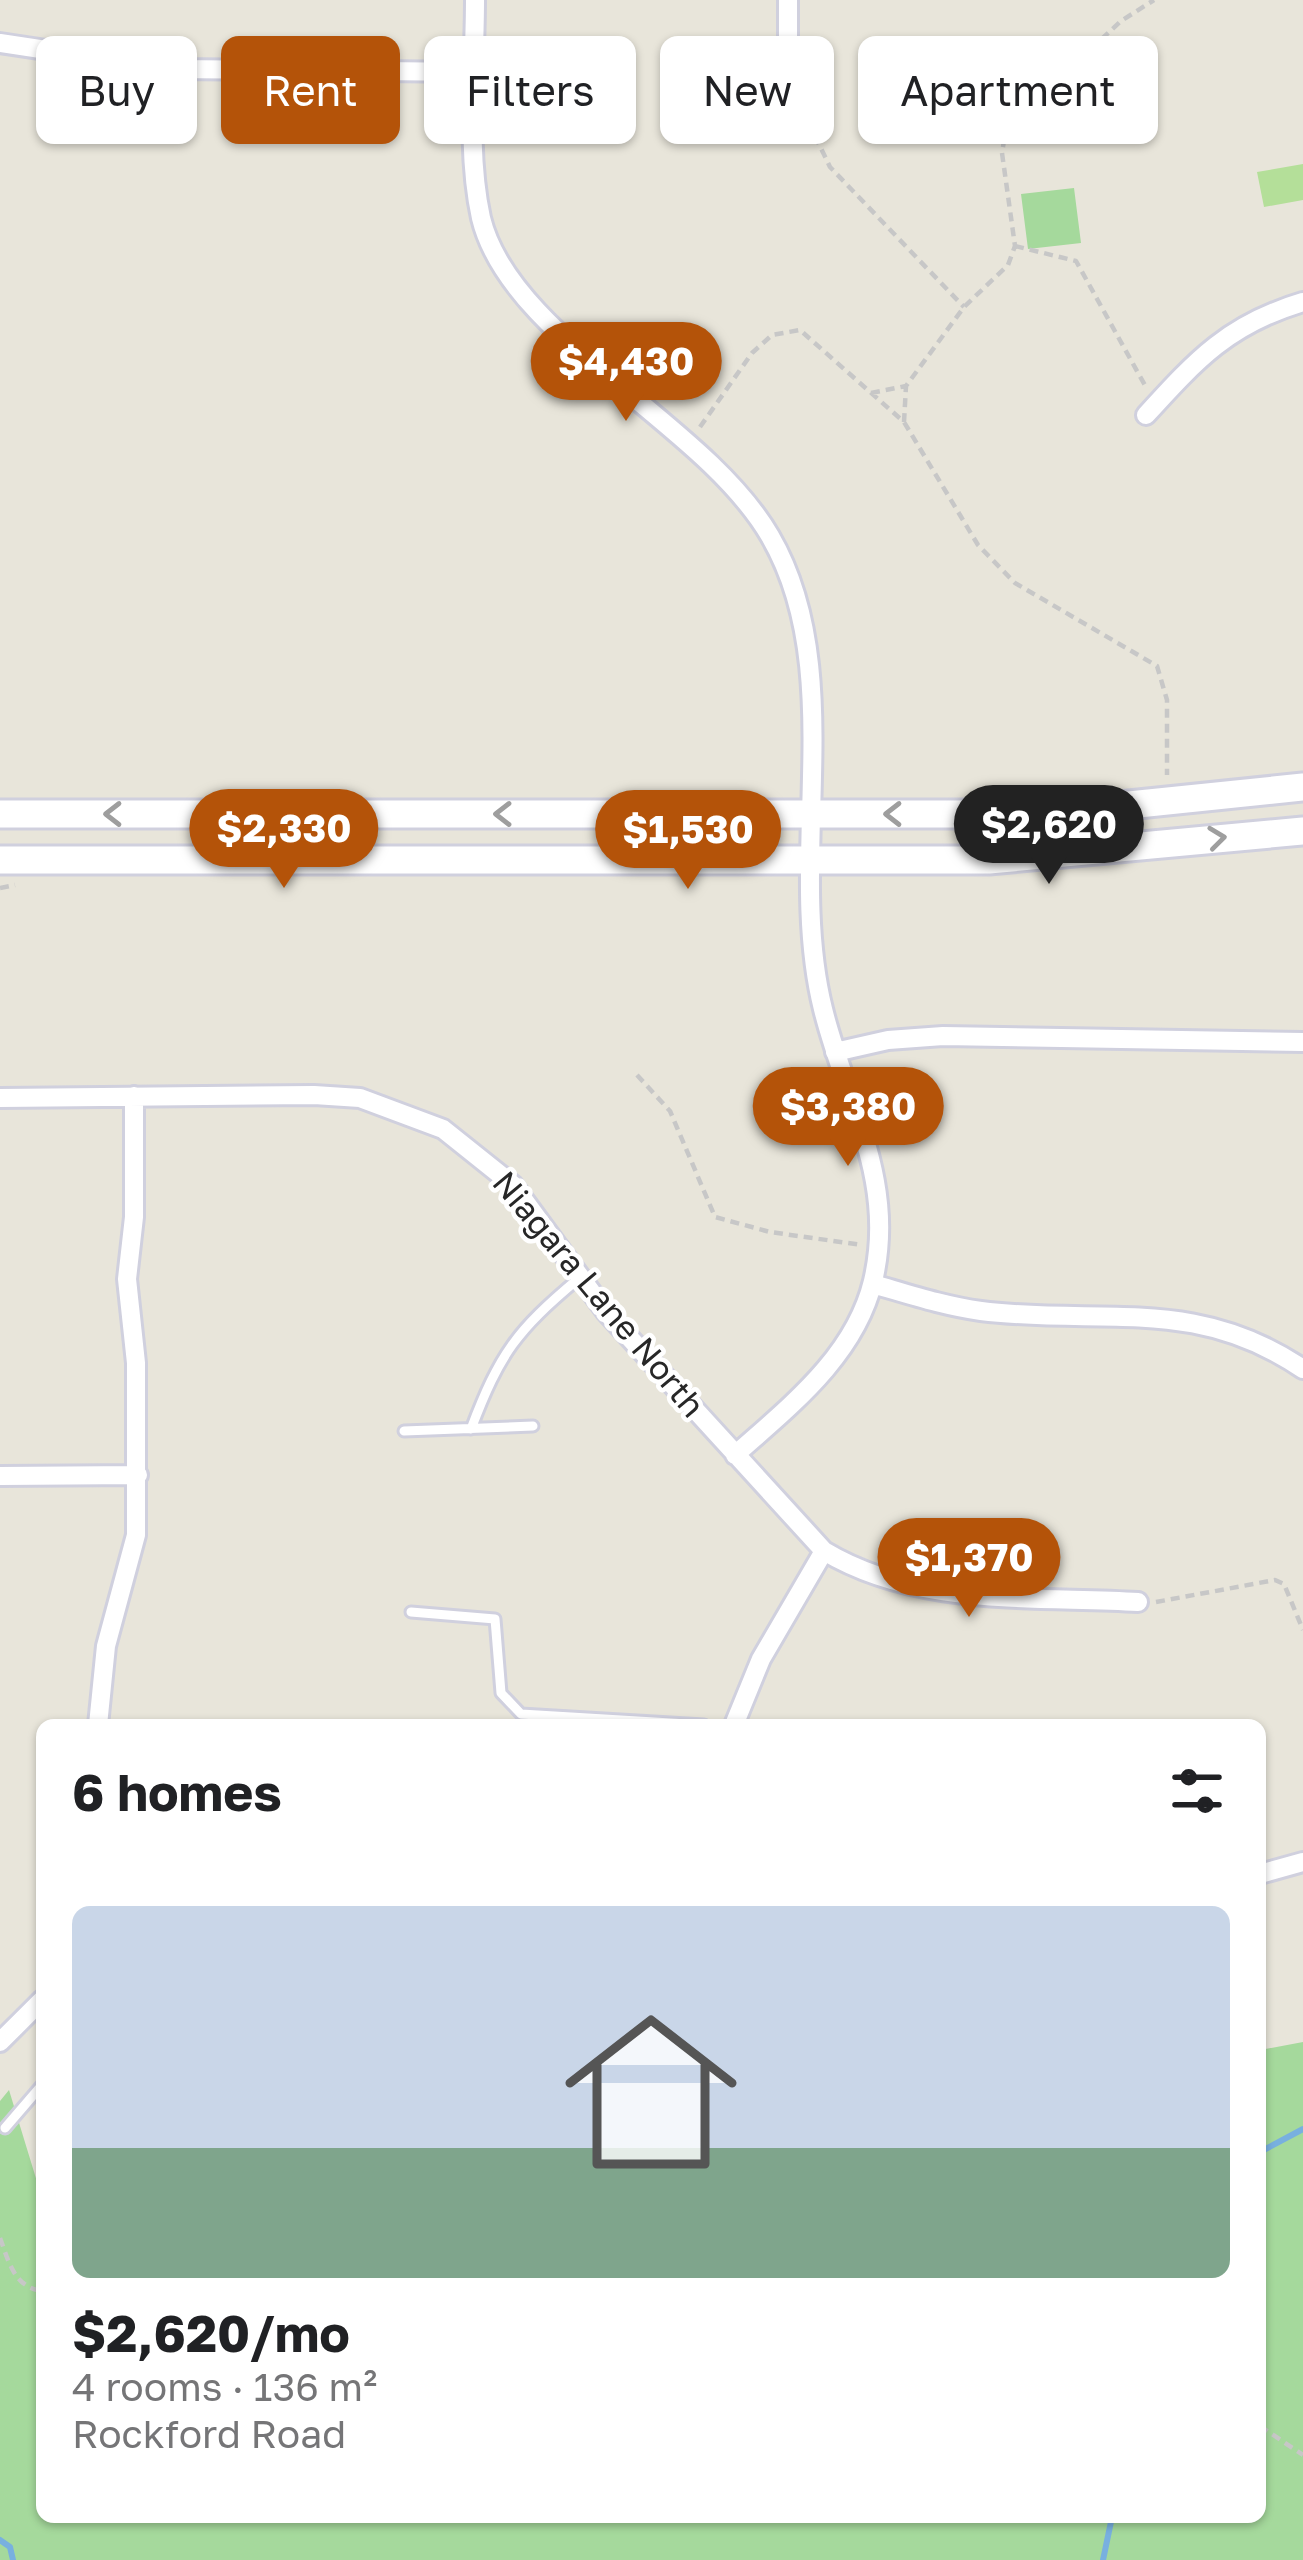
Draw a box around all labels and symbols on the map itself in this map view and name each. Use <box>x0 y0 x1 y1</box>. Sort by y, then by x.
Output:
pin: $4,430 <box>528 322 724 424</box>
pin: $2,620 <box>951 785 1147 887</box>
pin: $2,330 <box>186 789 382 891</box>
pin: $1,530 <box>590 790 786 892</box>
one-way arrow <box>103 801 121 827</box>
one-way arrow <box>493 801 511 827</box>
one-way arrow <box>883 801 901 827</box>
one-way arrow <box>1207 826 1227 852</box>
pin: $3,380 <box>750 1067 946 1169</box>
street label: Niagara Lane North <box>485 1163 713 1424</box>
pin: $1,370 <box>871 1518 1067 1620</box>

